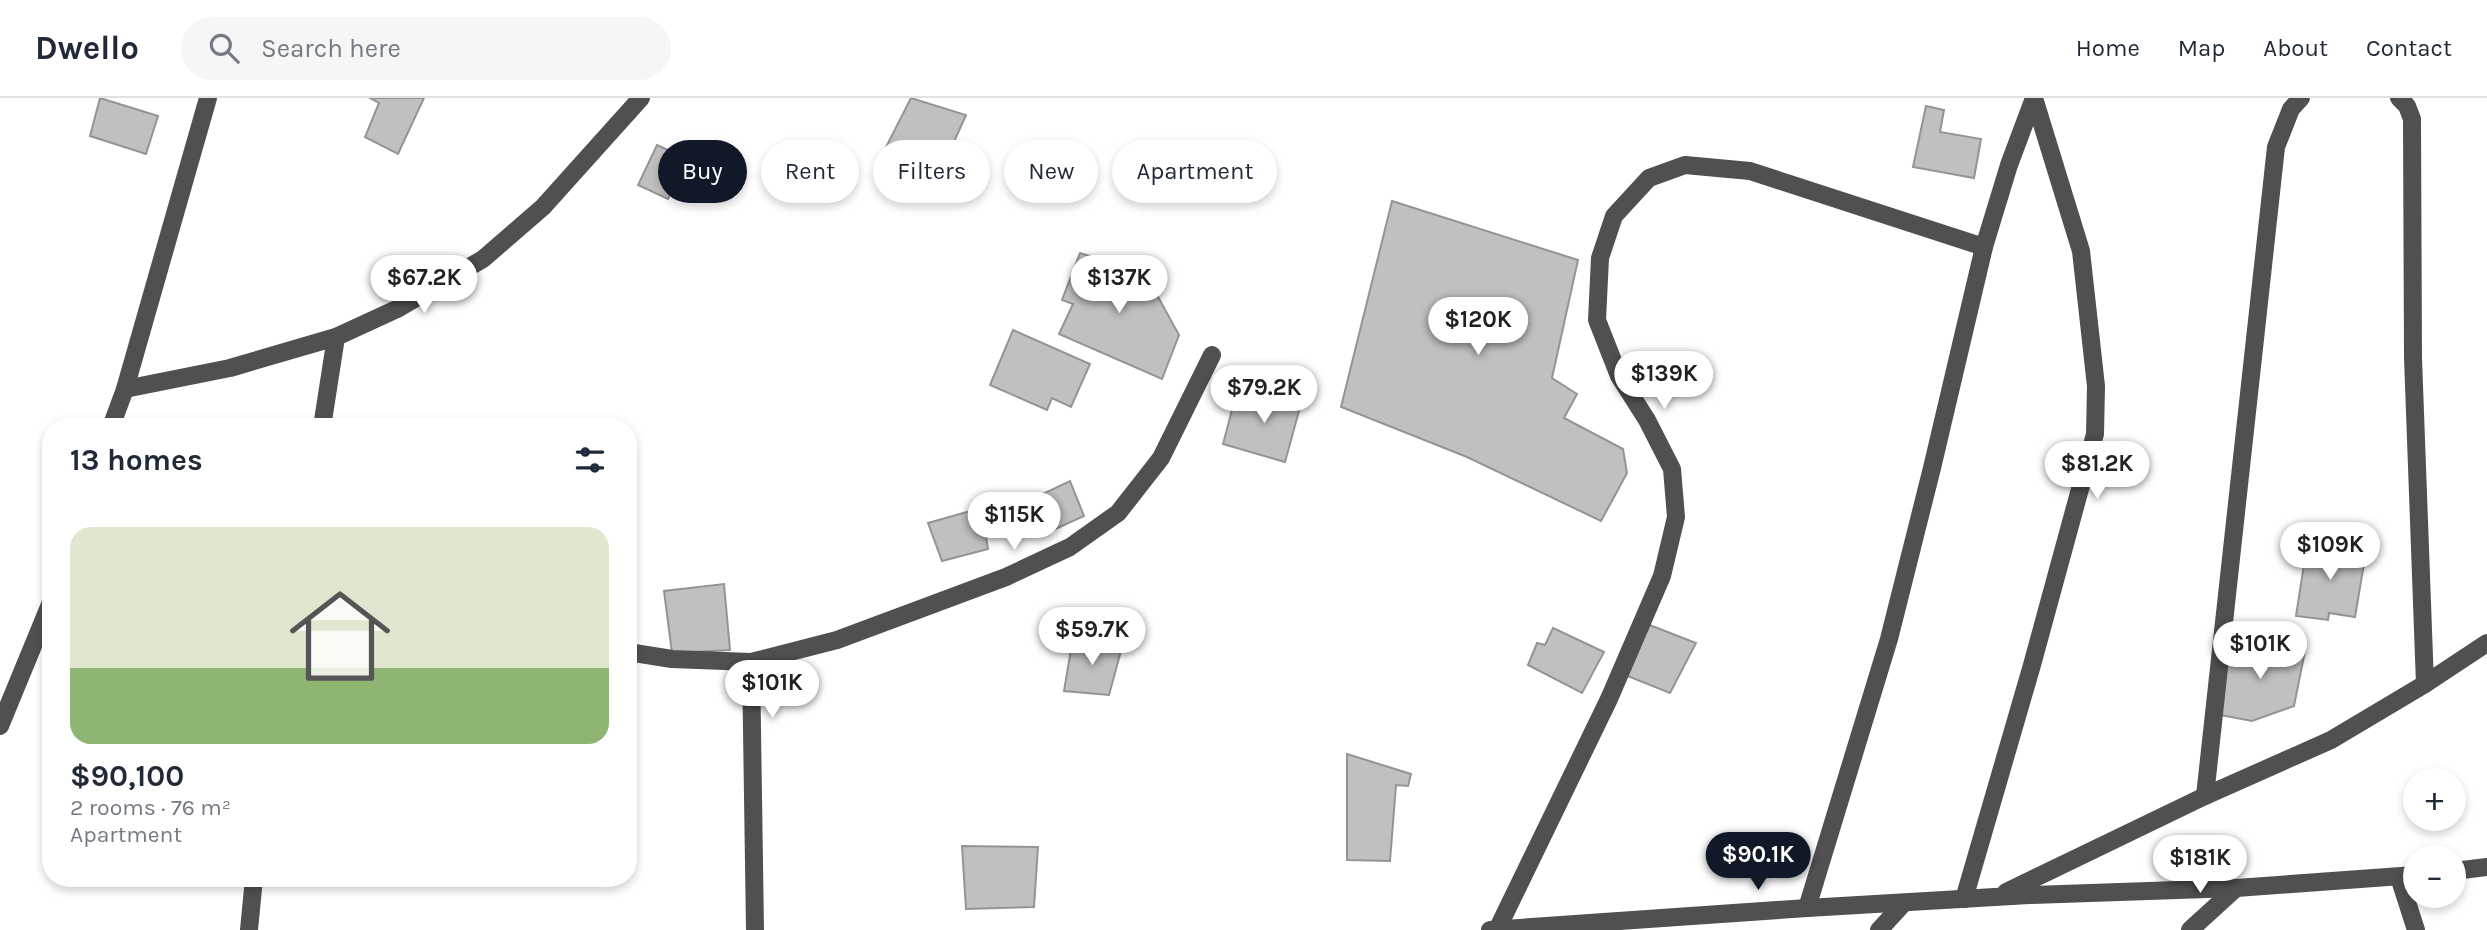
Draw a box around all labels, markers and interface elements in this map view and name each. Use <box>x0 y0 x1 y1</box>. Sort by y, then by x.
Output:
search box <box>181 17 671 80</box>
text: Dwello <box>35 29 139 67</box>
icon: search <box>205 29 243 67</box>
text: Search here <box>261 33 401 64</box>
text: Home <box>2076 34 2140 62</box>
text: Map <box>2178 34 2225 62</box>
text: About <box>2263 34 2328 62</box>
text: Contact <box>2366 34 2452 62</box>
chip: Buy <box>658 140 747 203</box>
chip: Rent <box>761 140 859 203</box>
chip: Filters <box>873 140 990 203</box>
chip: New <box>1004 140 1098 203</box>
chip: Apartment <box>1112 140 1277 203</box>
pin: $67.2K <box>367 256 481 315</box>
pin: $137K <box>1070 256 1168 315</box>
text: $67.2K <box>386 264 462 291</box>
text: $137K <box>1087 264 1151 291</box>
pin: $120K <box>1429 298 1527 357</box>
text: $120K <box>1444 306 1512 333</box>
pin: $139K <box>1615 352 1713 411</box>
text: $139K <box>1630 360 1698 387</box>
pin: $79.2K <box>1207 366 1321 425</box>
text: $79.2K <box>1226 374 1302 401</box>
icon: filters <box>571 441 609 479</box>
text: 13 homes <box>70 442 203 478</box>
pin: $81.2K <box>2040 442 2154 501</box>
text: $81.2K <box>2061 450 2133 477</box>
pin: $115K <box>965 492 1063 552</box>
text: $115K <box>984 501 1044 528</box>
pin: $109K <box>2281 522 2379 582</box>
text: $109K <box>2296 531 2364 558</box>
icon: home <box>277 573 403 699</box>
pin: $59.7K <box>1035 608 1149 667</box>
text: $59.7K <box>1055 616 1129 643</box>
pin: $101K <box>2211 622 2309 681</box>
text: $101K <box>2229 630 2291 657</box>
pin: $101K <box>723 660 821 720</box>
text: $101K <box>741 669 803 696</box>
text: $90,100 <box>70 758 184 794</box>
map controls <box>2403 768 2466 908</box>
button: + <box>2403 768 2466 831</box>
text: 2 rooms · 76 m² <box>70 794 231 821</box>
text: Apartment <box>70 821 182 848</box>
pin: $90.1K <box>1701 832 1815 892</box>
pin: $181K <box>2151 836 2249 895</box>
text: $90.1K <box>1722 841 1794 868</box>
text: $181K <box>2169 844 2231 871</box>
button: − <box>2403 845 2466 908</box>

